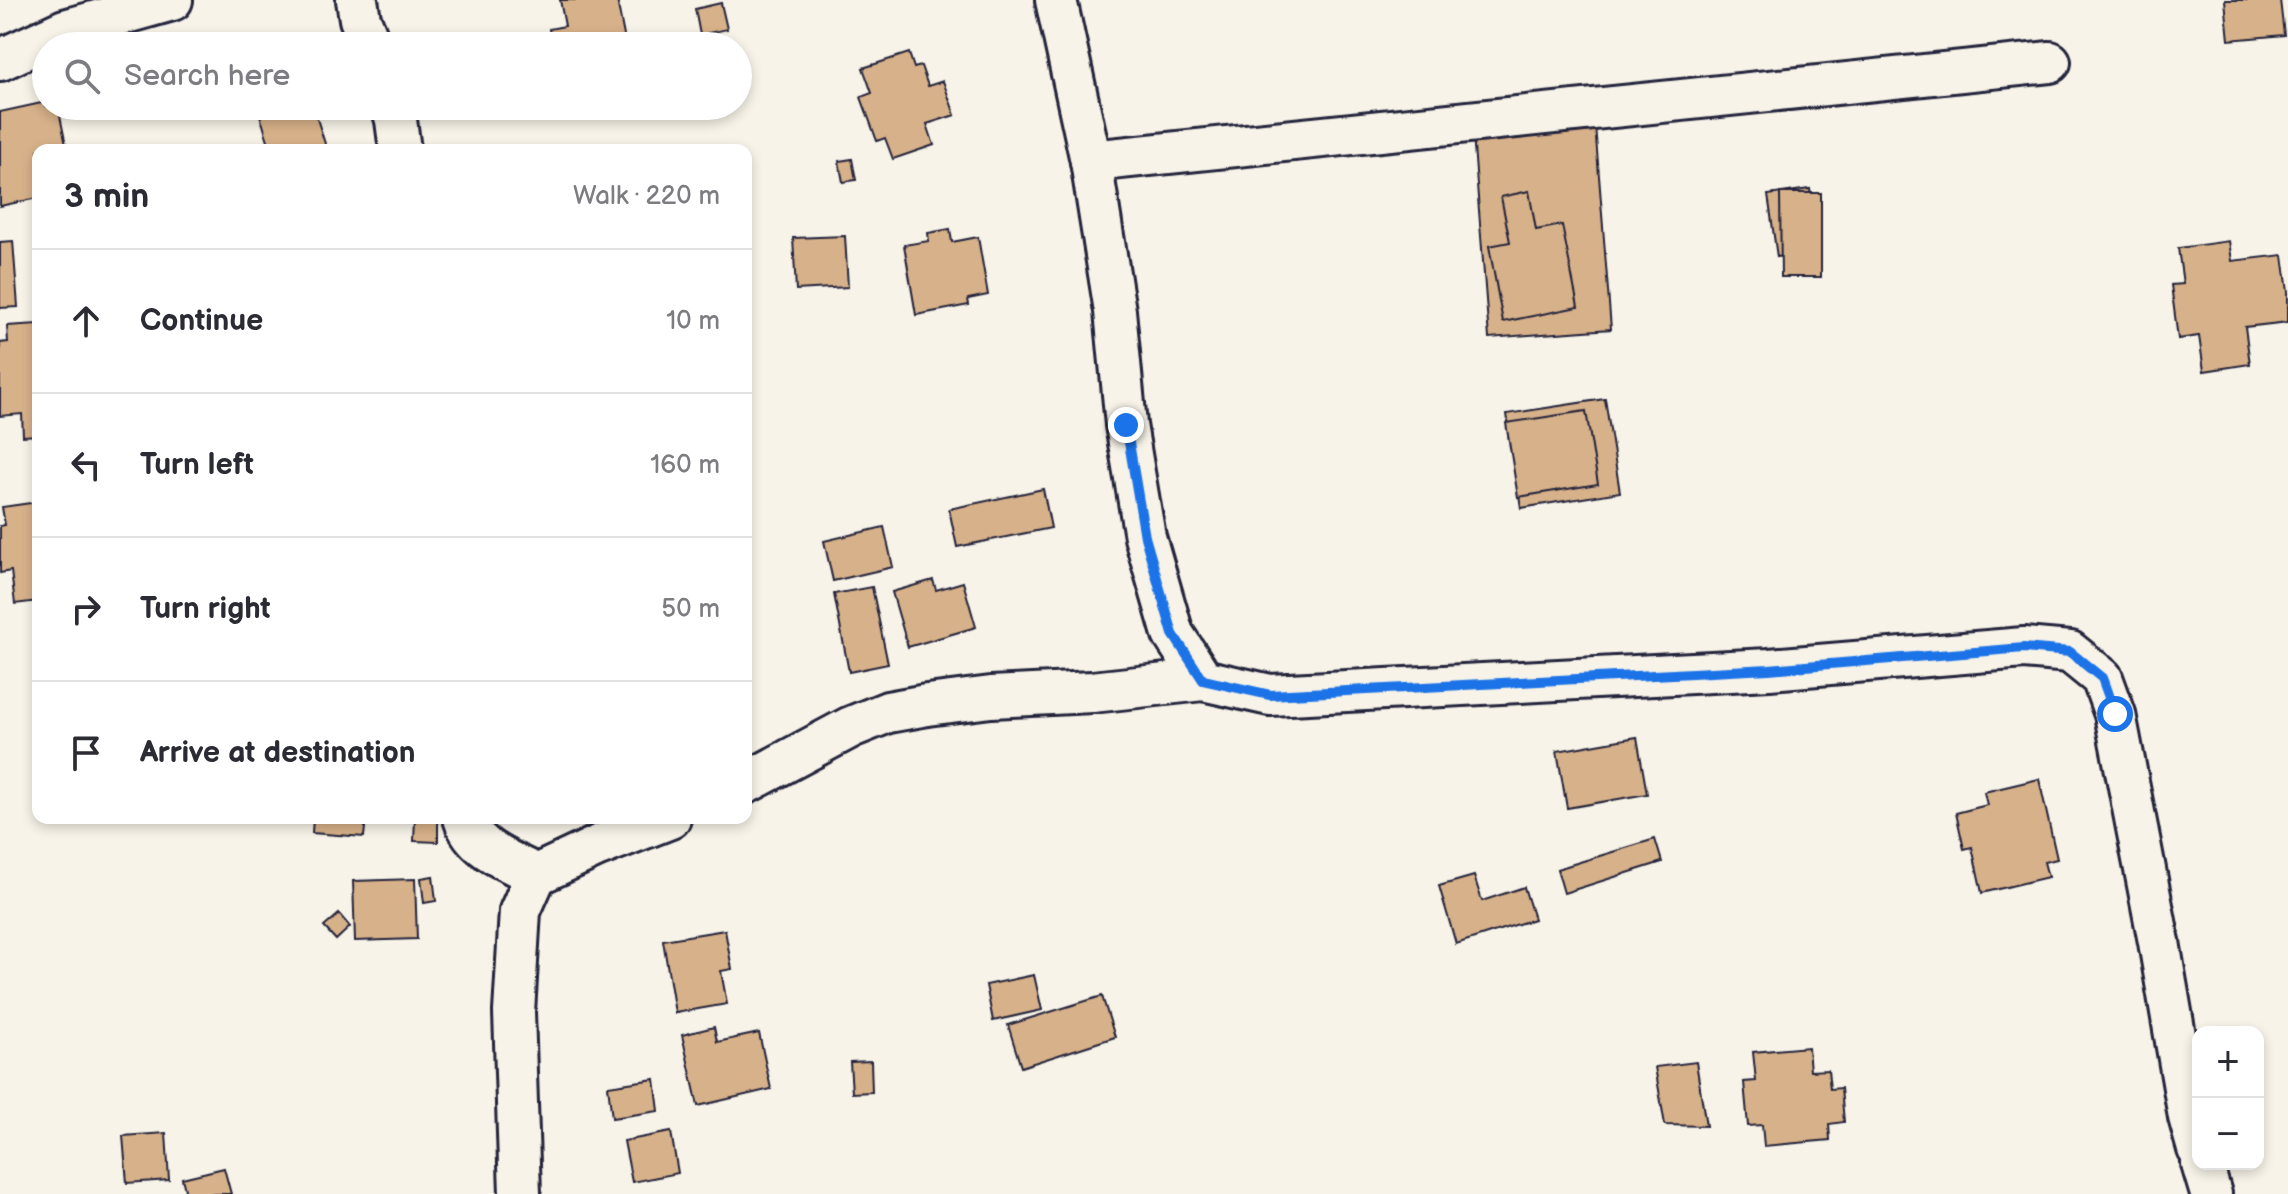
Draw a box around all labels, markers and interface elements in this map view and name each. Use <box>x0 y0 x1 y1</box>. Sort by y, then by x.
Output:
search box <box>32 32 752 120</box>
icon: search <box>60 54 104 98</box>
text: Search here <box>124 58 290 94</box>
text: 3 min <box>64 176 149 217</box>
text: Walk · 220 m <box>573 181 720 212</box>
icon: ahead <box>64 299 108 343</box>
text: Continue <box>140 303 263 339</box>
text: 10 m <box>666 306 720 337</box>
route end <box>1108 407 1144 443</box>
icon: left <box>64 443 108 487</box>
text: Turn left <box>140 447 254 483</box>
text: 160 m <box>650 450 720 481</box>
icon: right <box>64 587 108 631</box>
text: Turn right <box>140 591 271 627</box>
text: 50 m <box>661 594 720 625</box>
route start <box>2097 696 2133 732</box>
icon: arrive <box>64 731 108 775</box>
text: Arrive at destination <box>140 735 416 771</box>
map controls <box>2192 1026 2264 1170</box>
button: + <box>2192 1026 2264 1098</box>
button: − <box>2192 1098 2264 1170</box>

